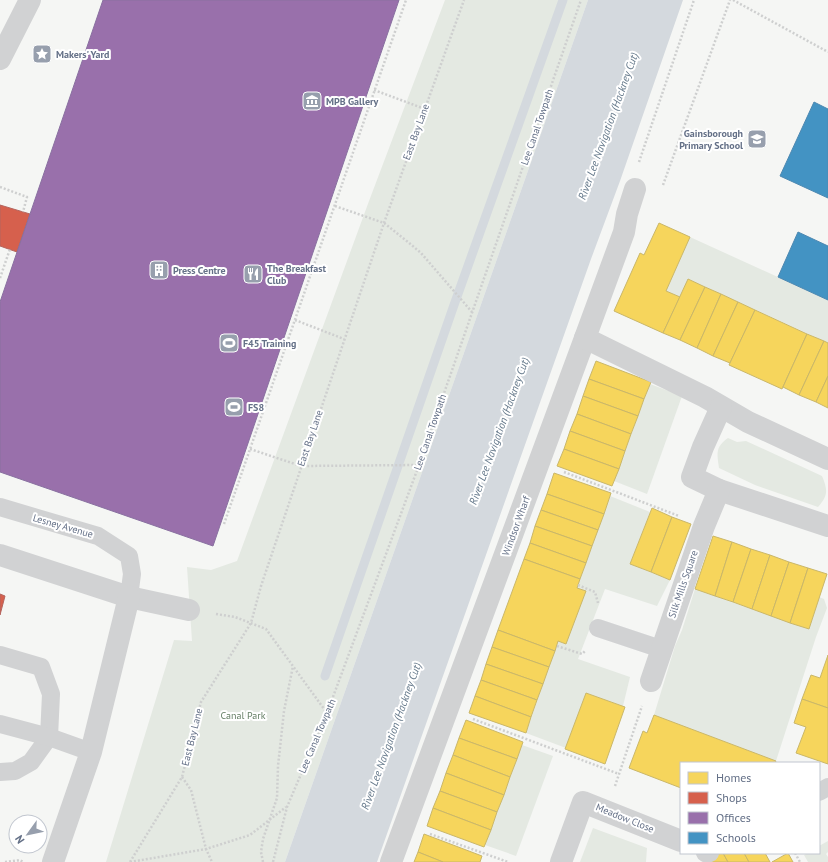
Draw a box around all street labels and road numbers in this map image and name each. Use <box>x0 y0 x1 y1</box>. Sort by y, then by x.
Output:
street label: Lee Canal Towpath <box>518 87 556 167</box>
street label: East Bay Lane <box>400 102 432 162</box>
street label: Lee Canal Towpath <box>411 392 449 472</box>
street label: East Bay Lane <box>294 408 326 468</box>
street label: Windsor Wharf <box>499 494 533 558</box>
street label: Lesney Avenue <box>31 511 95 541</box>
street label: Silk Mills Square <box>665 548 701 620</box>
street label: Lee Canal Towpath <box>295 697 339 775</box>
street label: East Bay Lane <box>179 707 205 767</box>
street label: Meadow Close <box>594 800 656 836</box>

